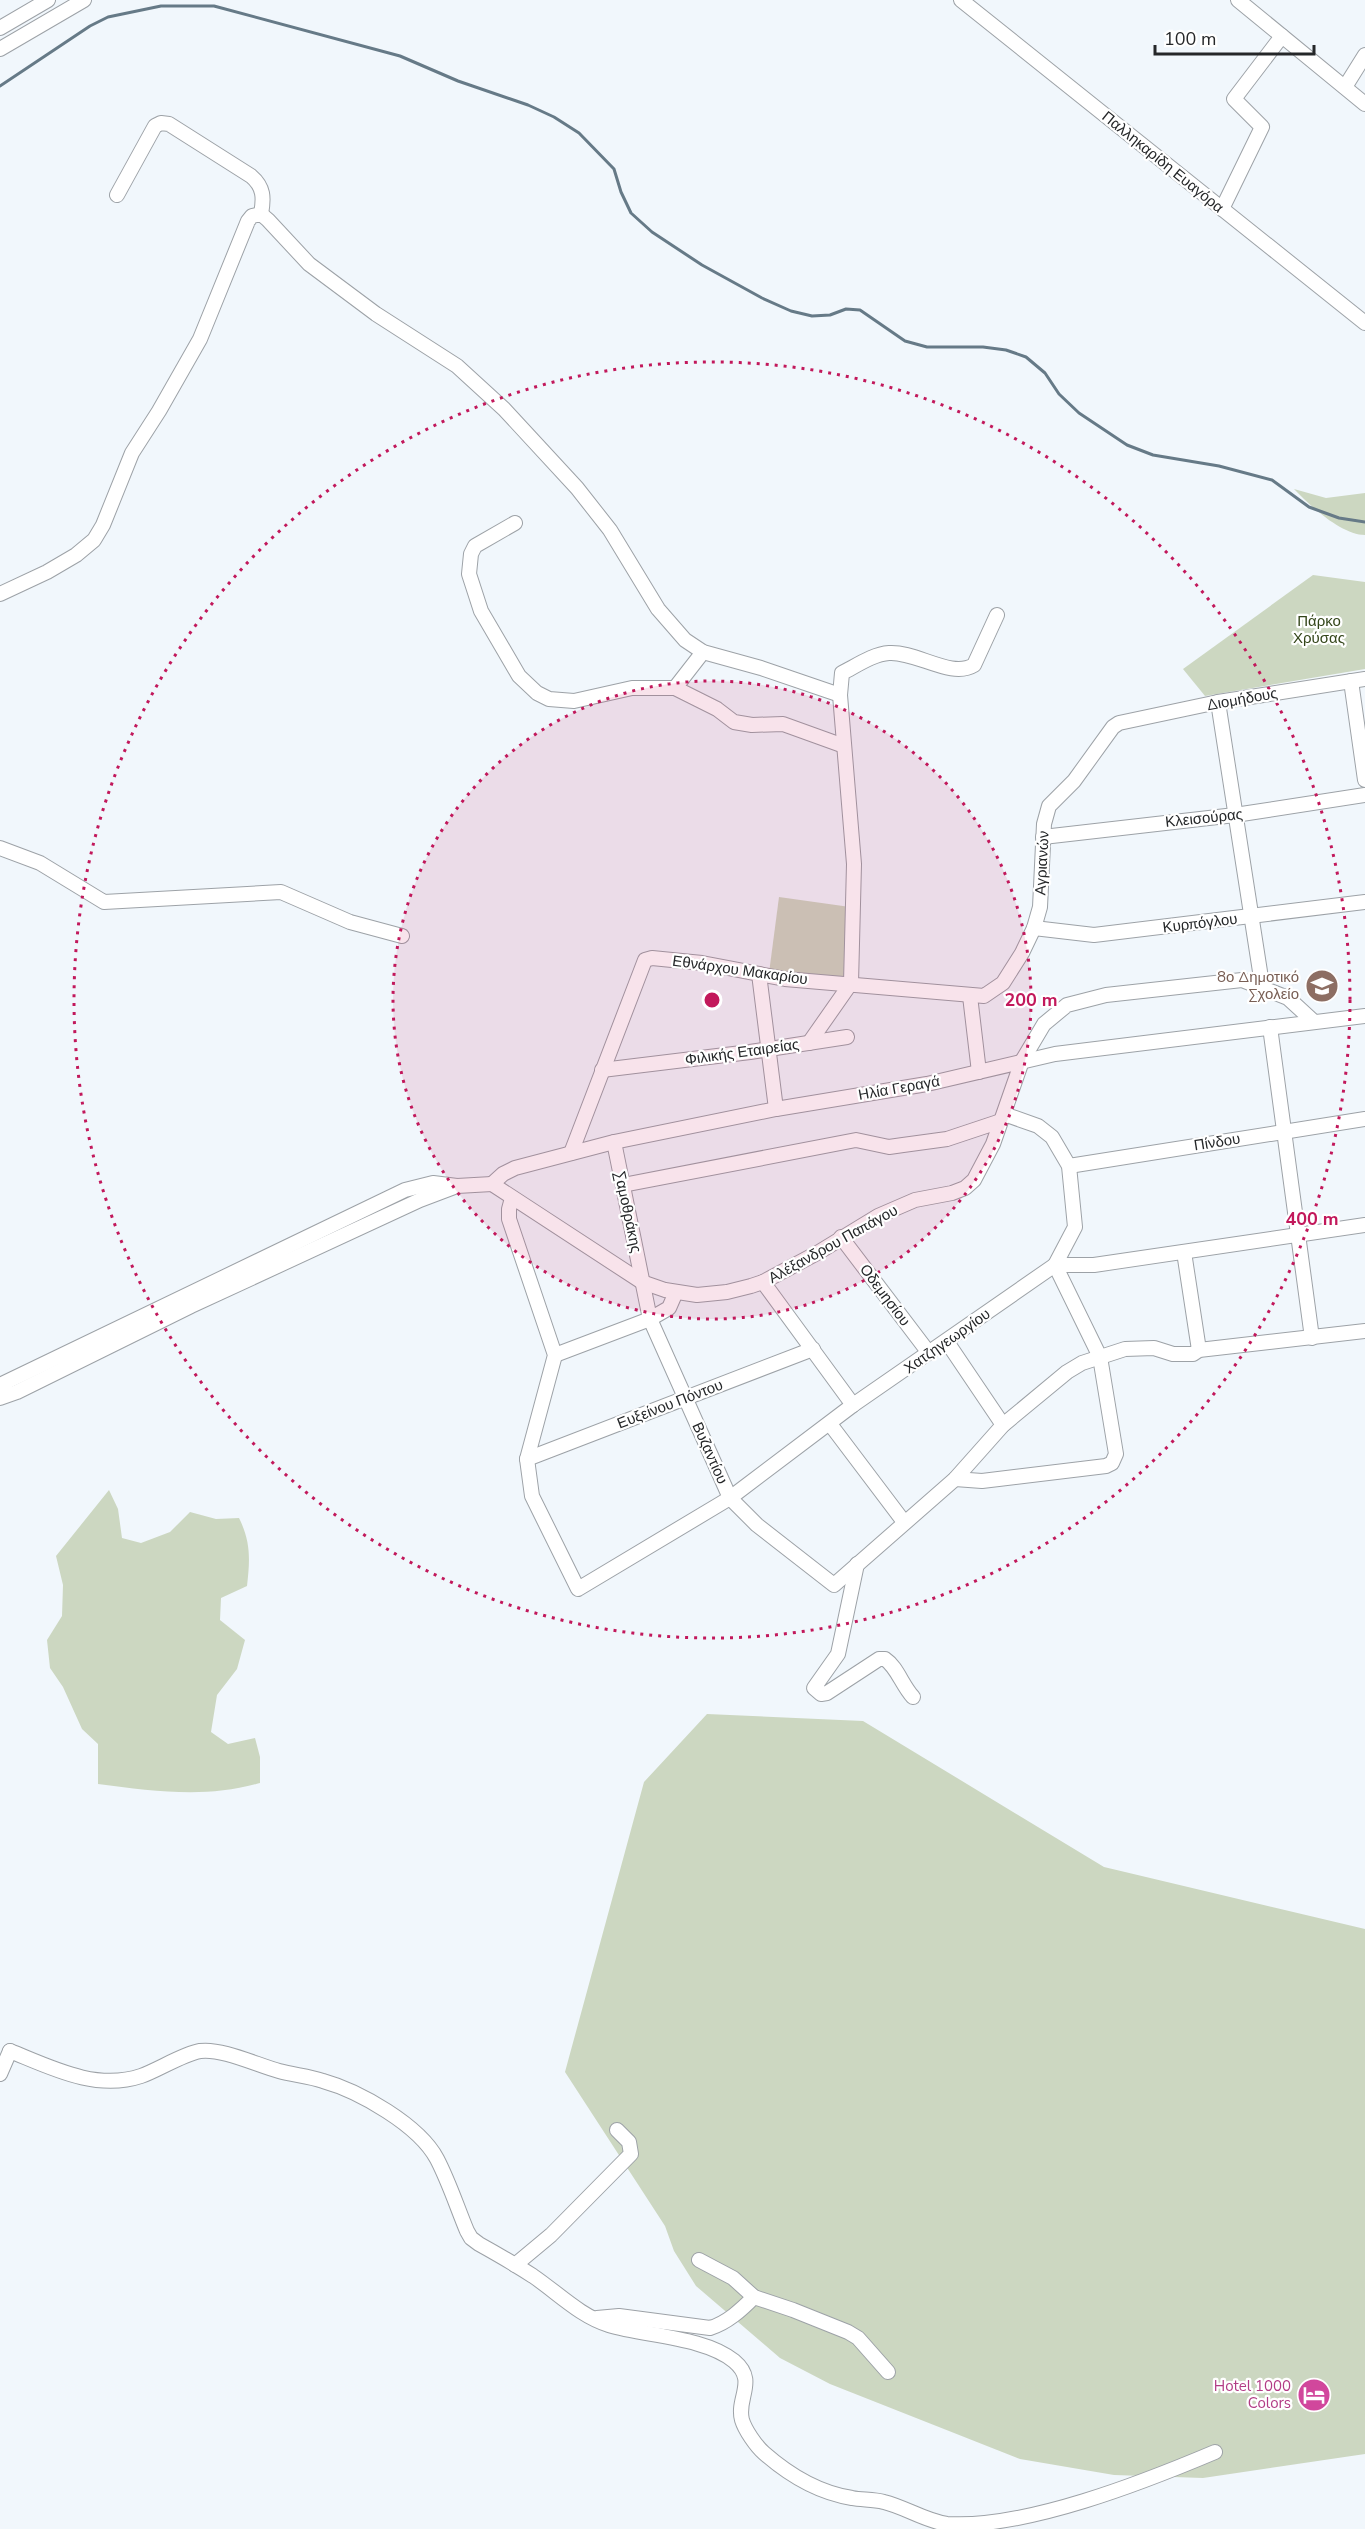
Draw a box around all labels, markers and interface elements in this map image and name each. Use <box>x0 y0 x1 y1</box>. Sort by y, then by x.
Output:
scale bar <box>1155 18 1314 56</box>
text: 100 m <box>1164 27 1216 51</box>
street label: Παλληκαρίδη Ευαγόρα <box>1098 107 1228 218</box>
park label: Πάρκο Χρύσας <box>1293 611 1345 648</box>
street label: Διομήδους <box>1205 683 1279 715</box>
street label: Κλεισούρας <box>1164 804 1244 832</box>
street label: Αγριανών <box>1030 830 1054 896</box>
street label: Κυρπόγλου <box>1161 908 1239 938</box>
street label: Εθνάρχου Μακαρίου <box>671 951 809 989</box>
place label: 8ο Δημοτικό Σχολείο <box>1217 967 1299 1004</box>
school or university icon: 8ο Δημοτικό Σχολείο <box>1304 968 1340 1004</box>
text: 200 m <box>1004 988 1058 1012</box>
centre of rings <box>702 990 722 1010</box>
street label: Φιλικής Εταιρείας <box>684 1034 800 1070</box>
street label: Ηλία Γεραγά <box>857 1071 942 1105</box>
street label: Πίνδου <box>1192 1128 1242 1156</box>
street label: Σαμοθράκης <box>610 1169 646 1255</box>
street label: Αλέξανδρου Παπάγου <box>765 1200 901 1288</box>
text: 400 m <box>1285 1207 1339 1231</box>
street label: Οδεμησίου <box>855 1260 915 1330</box>
street label: Χατζηγεωργίου <box>900 1304 994 1378</box>
street label: Ευξείνου Πόντου <box>614 1375 726 1433</box>
street label: Βυζαντίου <box>687 1419 733 1487</box>
place label: Hotel 1000 Colors <box>1214 2376 1291 2413</box>
hotel icon: Hotel 1000 Colors <box>1296 2377 1332 2413</box>

